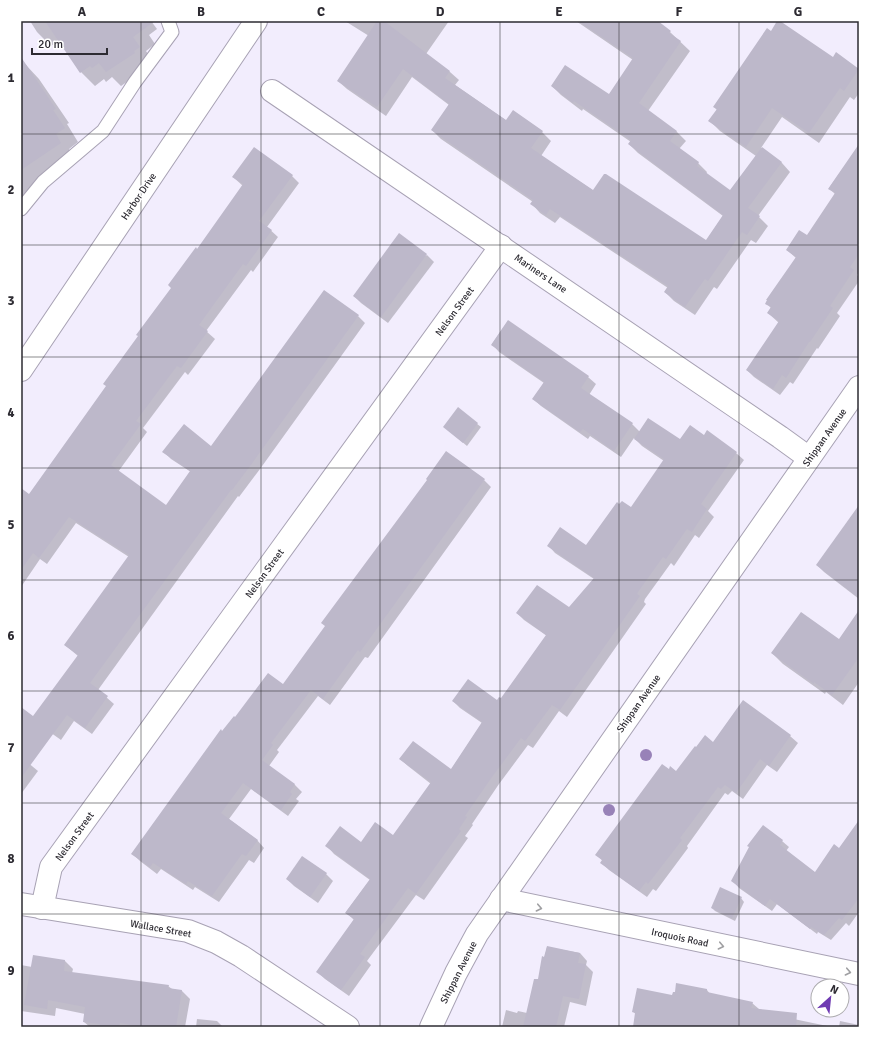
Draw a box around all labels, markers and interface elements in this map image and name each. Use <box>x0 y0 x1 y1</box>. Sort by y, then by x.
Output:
text: A <box>78 4 87 20</box>
text: B <box>197 4 205 20</box>
text: C <box>317 4 325 20</box>
text: D <box>436 4 445 20</box>
text: E <box>555 4 563 20</box>
text: F <box>676 4 683 20</box>
text: G <box>794 4 802 20</box>
scale bar <box>32 30 107 56</box>
text: 20 m <box>38 37 63 52</box>
text: 1 <box>7 70 15 86</box>
street label: Harbor Drive <box>119 171 159 222</box>
text: 2 <box>7 182 15 198</box>
street label: Mariners Lane <box>512 252 569 296</box>
street label: Nelson Street <box>433 284 477 339</box>
text: 3 <box>7 293 15 309</box>
text: 4 <box>7 405 15 421</box>
street label: Shippan Avenue <box>800 406 849 469</box>
text: 5 <box>7 517 15 533</box>
street label: Nelson Street <box>243 546 287 601</box>
text: 6 <box>7 628 15 644</box>
street label: Shippan Avenue <box>614 672 663 735</box>
text: 7 <box>7 740 15 756</box>
street label: Nelson Street <box>53 809 97 864</box>
text: 8 <box>7 851 15 867</box>
one-way arrow <box>536 903 542 912</box>
street label: Wallace Street <box>129 918 193 940</box>
street label: Iroquois Road <box>650 926 710 950</box>
street label: Shippan Avenue <box>438 939 480 1006</box>
one-way arrow <box>718 941 724 949</box>
text: 9 <box>7 963 15 979</box>
one-way arrow <box>845 967 851 976</box>
north arrow <box>810 978 850 1018</box>
text: N <box>828 982 841 997</box>

